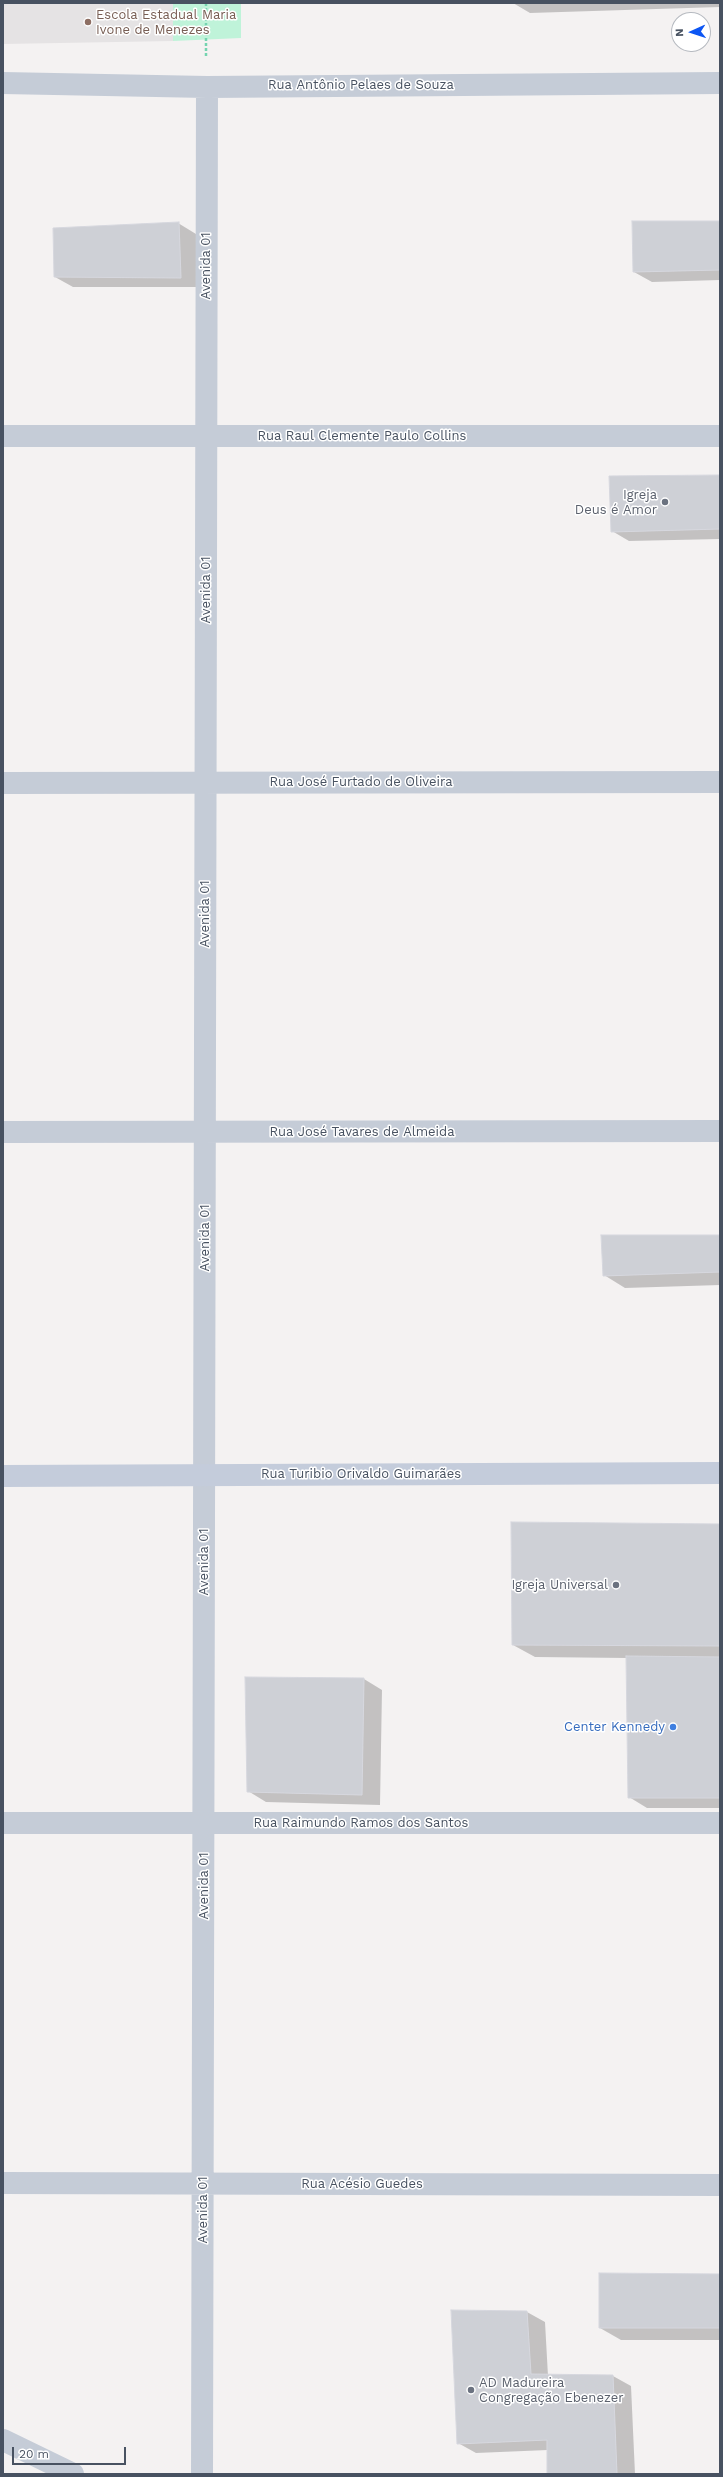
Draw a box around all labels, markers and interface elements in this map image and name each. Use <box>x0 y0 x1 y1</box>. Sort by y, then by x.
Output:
place label: Escola Estadual Maria Ivone de Menezes <box>96 7 236 38</box>
north arrow <box>671 12 711 52</box>
marker: Escola Estadual Maria Ivone de Menezes <box>83 17 93 27</box>
text: N <box>673 28 686 37</box>
street label: Rua Antônio Pelaes de Souza <box>268 77 454 93</box>
street label: Avenida 01 <box>198 232 214 300</box>
street label: Rua Raul Clemente Paulo Collins <box>258 428 466 444</box>
place label: Igreja Deus é Amor <box>575 487 657 518</box>
marker: Igreja Deus é Amor <box>660 497 670 507</box>
street label: Avenida 01 <box>198 556 214 624</box>
street label: Rua José Furtado de Oliveira <box>269 774 453 790</box>
street label: Avenida 01 <box>197 880 213 948</box>
street label: Rua José Tavares de Almeida <box>269 1124 455 1140</box>
street label: Avenida 01 <box>197 1204 213 1272</box>
street label: Rua Turibio Orivaldo Guimarães <box>261 1466 461 1482</box>
street label: Avenida 01 <box>196 1528 212 1596</box>
place label: Igreja Universal <box>511 1577 608 1593</box>
marker: Igreja Universal <box>611 1580 621 1590</box>
place label: Center Kennedy <box>564 1719 665 1735</box>
marker: Center Kennedy <box>668 1722 678 1732</box>
street label: Rua Raimundo Ramos dos Santos <box>254 1815 468 1831</box>
street label: Avenida 01 <box>196 1852 212 1920</box>
street label: Avenida 01 <box>195 2176 211 2244</box>
street label: Rua Acésio Guedes <box>301 2176 423 2192</box>
place label: AD Madureira Congregação Ebenezer <box>479 2375 624 2406</box>
marker: AD Madureira Congregação Ebenezer <box>466 2385 476 2395</box>
scale bar <box>14 2439 128 2465</box>
text: 20 m <box>19 2447 49 2461</box>

